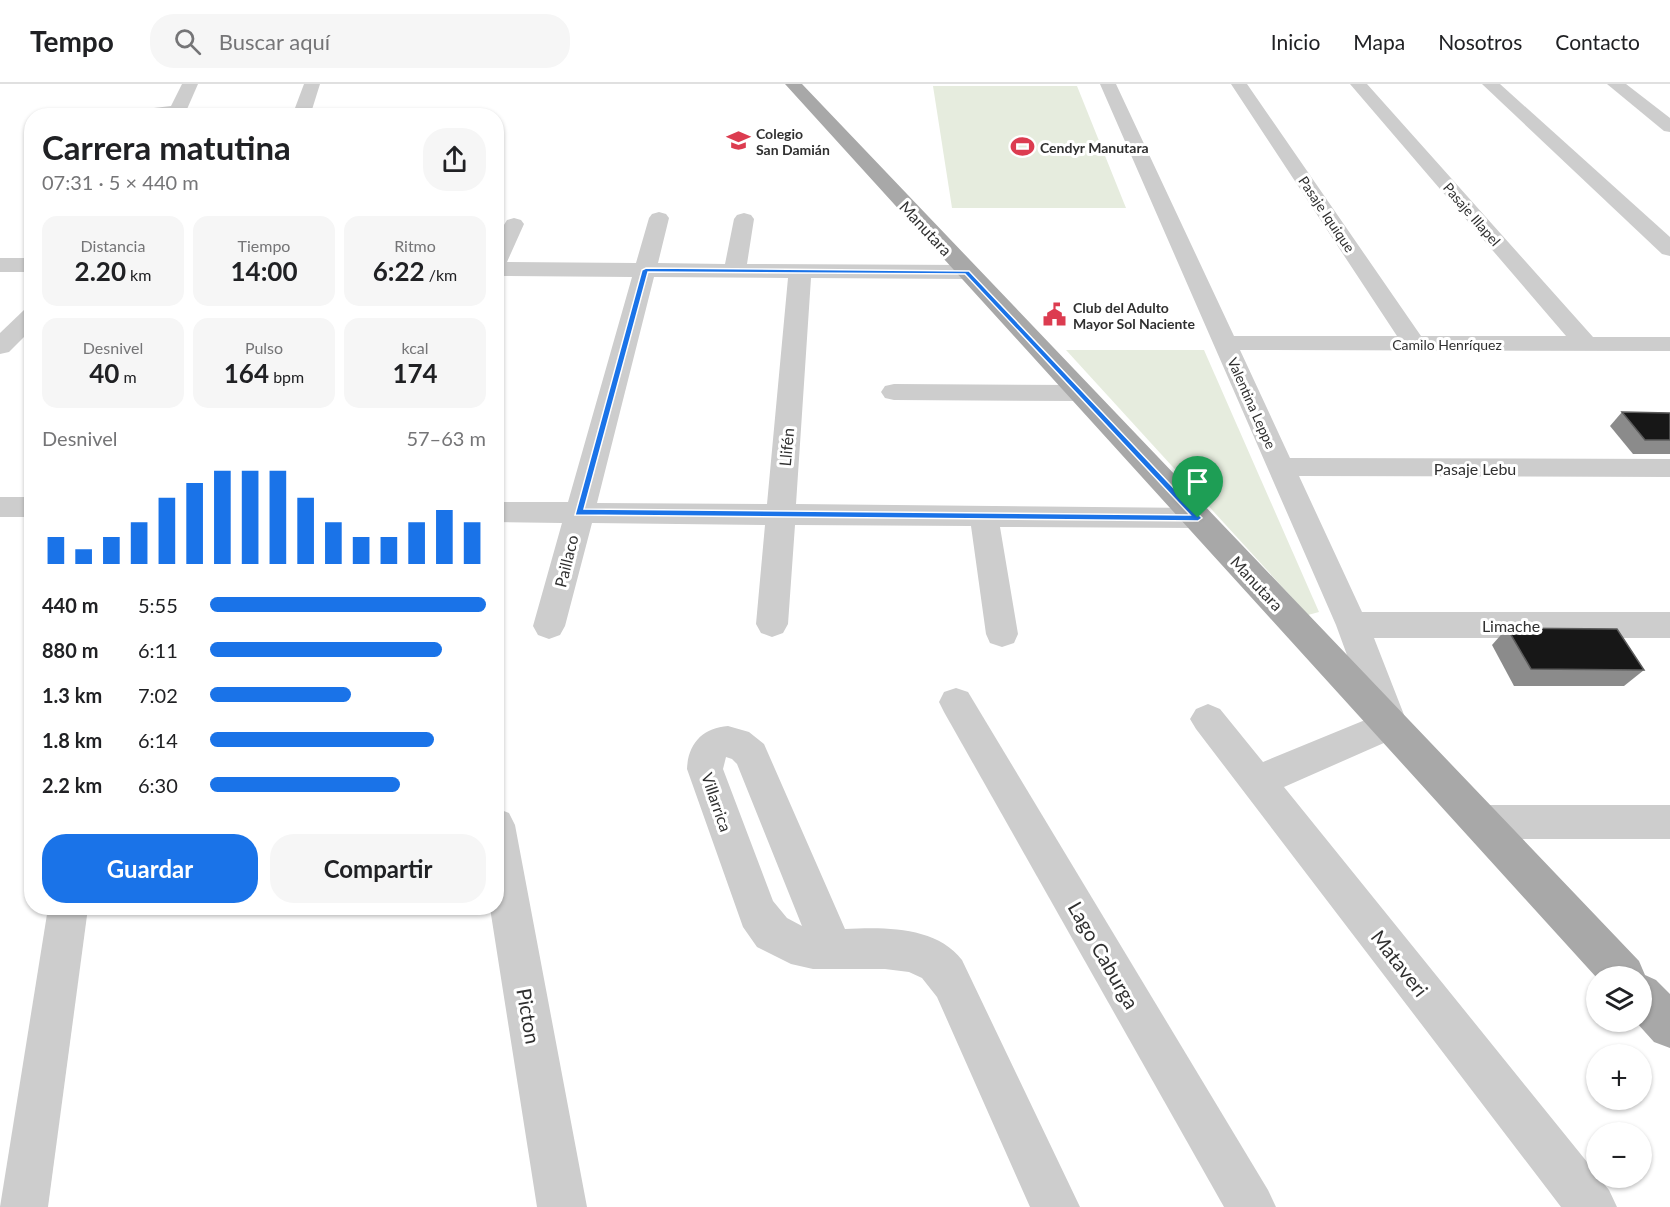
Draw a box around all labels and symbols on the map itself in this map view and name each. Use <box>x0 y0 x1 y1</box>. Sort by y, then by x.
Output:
place label: Colegio San Damián <box>756 125 830 158</box>
school or university icon: Colegio San Damián <box>725 128 751 154</box>
sports icon: Cendyr Manutara <box>1009 134 1035 160</box>
place label: Cendyr Manutara <box>1040 139 1149 156</box>
street label: Pasaje Iquique <box>1295 173 1359 255</box>
street label: Pasaje Illapel <box>1440 179 1504 249</box>
street label: Manutara <box>896 197 956 259</box>
place label: Club del Adulto Mayor Sol Naciente <box>1073 299 1196 332</box>
public building icon: Club del Adulto Mayor Sol Naciente <box>1042 302 1068 328</box>
street label: Camilo Henríquez <box>1392 336 1502 353</box>
street label: Valentina Leppe <box>1224 355 1280 451</box>
street label: Llifén <box>775 427 797 467</box>
pin <box>1172 456 1223 518</box>
street label: Pasaje Lebu <box>1434 459 1516 478</box>
street label: Paillaco <box>550 533 582 589</box>
street label: Manutara <box>1227 552 1287 614</box>
street label: Limache <box>1482 616 1540 635</box>
street label: Villarrica <box>698 770 736 834</box>
street label: Lago Caburga <box>1064 897 1144 1013</box>
street label: Mataveri <box>1367 925 1433 1001</box>
street label: Picton <box>512 986 546 1046</box>

